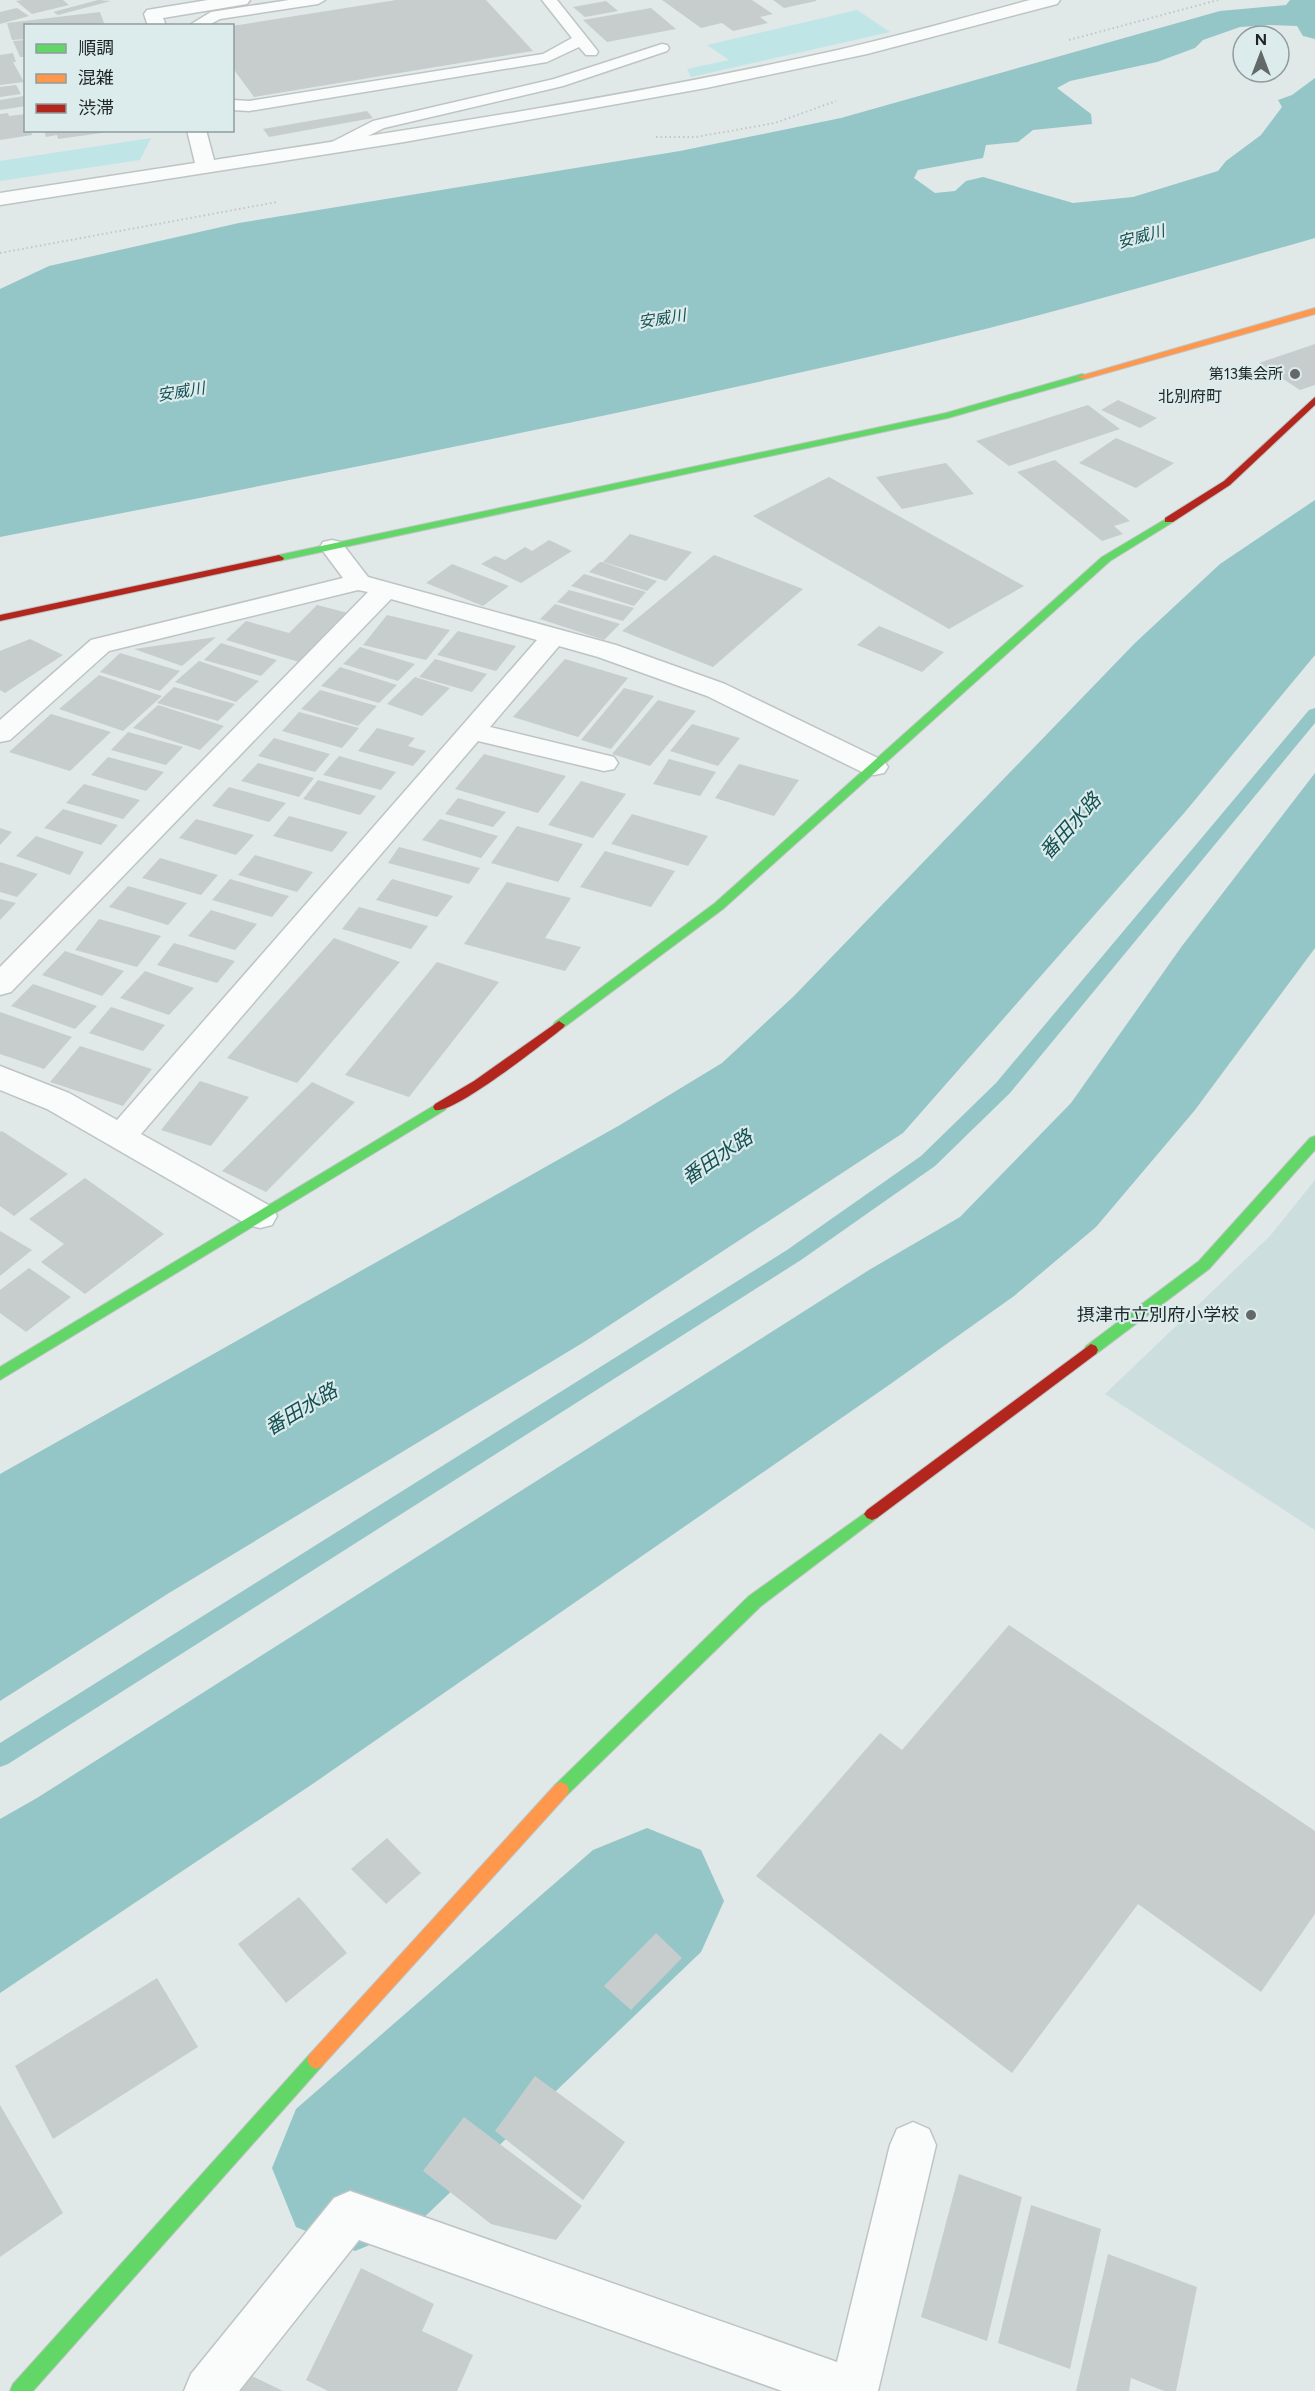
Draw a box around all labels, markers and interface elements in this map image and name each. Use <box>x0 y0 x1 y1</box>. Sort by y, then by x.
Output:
legend <box>24 24 234 132</box>
north arrow <box>1231 24 1291 84</box>
text: N <box>1255 30 1267 49</box>
text: 順調 <box>78 37 114 59</box>
text: 混雑 <box>78 67 114 89</box>
text: 渋滞 <box>78 97 114 119</box>
water label: 安威川 <box>1115 221 1169 252</box>
water label: 安威川 <box>637 305 689 332</box>
place label: 第13集会所 <box>1209 365 1283 383</box>
marker: 第13集会所 <box>1288 367 1302 381</box>
water label: 安威川 <box>156 378 208 405</box>
district label: 北別府町 <box>1158 387 1222 406</box>
water label: 番田水路 <box>1034 787 1107 864</box>
water label: 番田水路 <box>677 1124 759 1189</box>
place label: 摂津市立別府小学校 <box>1077 1304 1239 1326</box>
marker: 摂津市立別府小学校 <box>1244 1308 1258 1322</box>
water label: 番田水路 <box>261 1377 343 1440</box>

